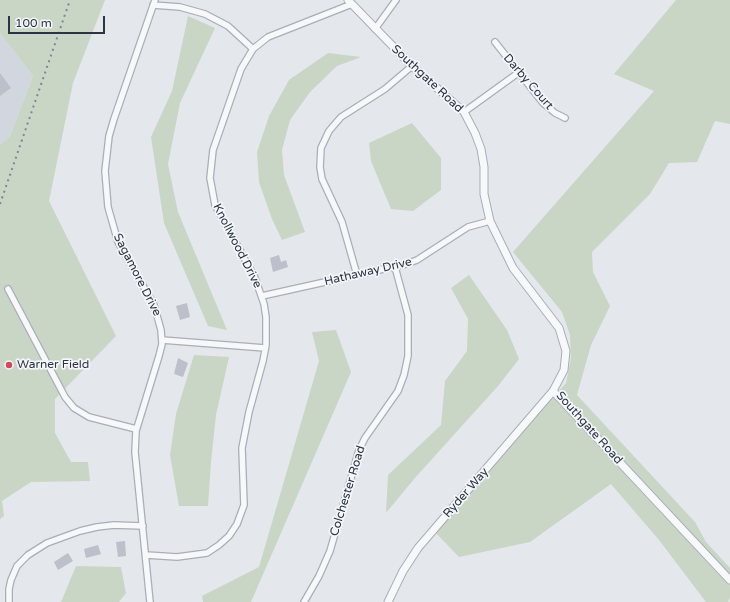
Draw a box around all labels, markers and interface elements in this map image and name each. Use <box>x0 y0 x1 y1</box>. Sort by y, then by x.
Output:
scale bar <box>10 8 107 34</box>
text: 100 m <box>15 16 52 30</box>
street label: Southgate Road <box>388 42 466 116</box>
street label: Darby Court <box>500 51 556 113</box>
street label: Knollwood Drive <box>210 201 264 291</box>
street label: Sagamore Drive <box>110 231 164 319</box>
street label: Hathaway Drive <box>323 255 413 289</box>
place label: Warner Field <box>17 358 89 372</box>
marker: Warner Field <box>4 360 14 370</box>
street label: Southgate Road <box>553 389 625 467</box>
street label: Colchester Road <box>327 444 369 538</box>
street label: Ryder Way <box>440 465 492 521</box>

